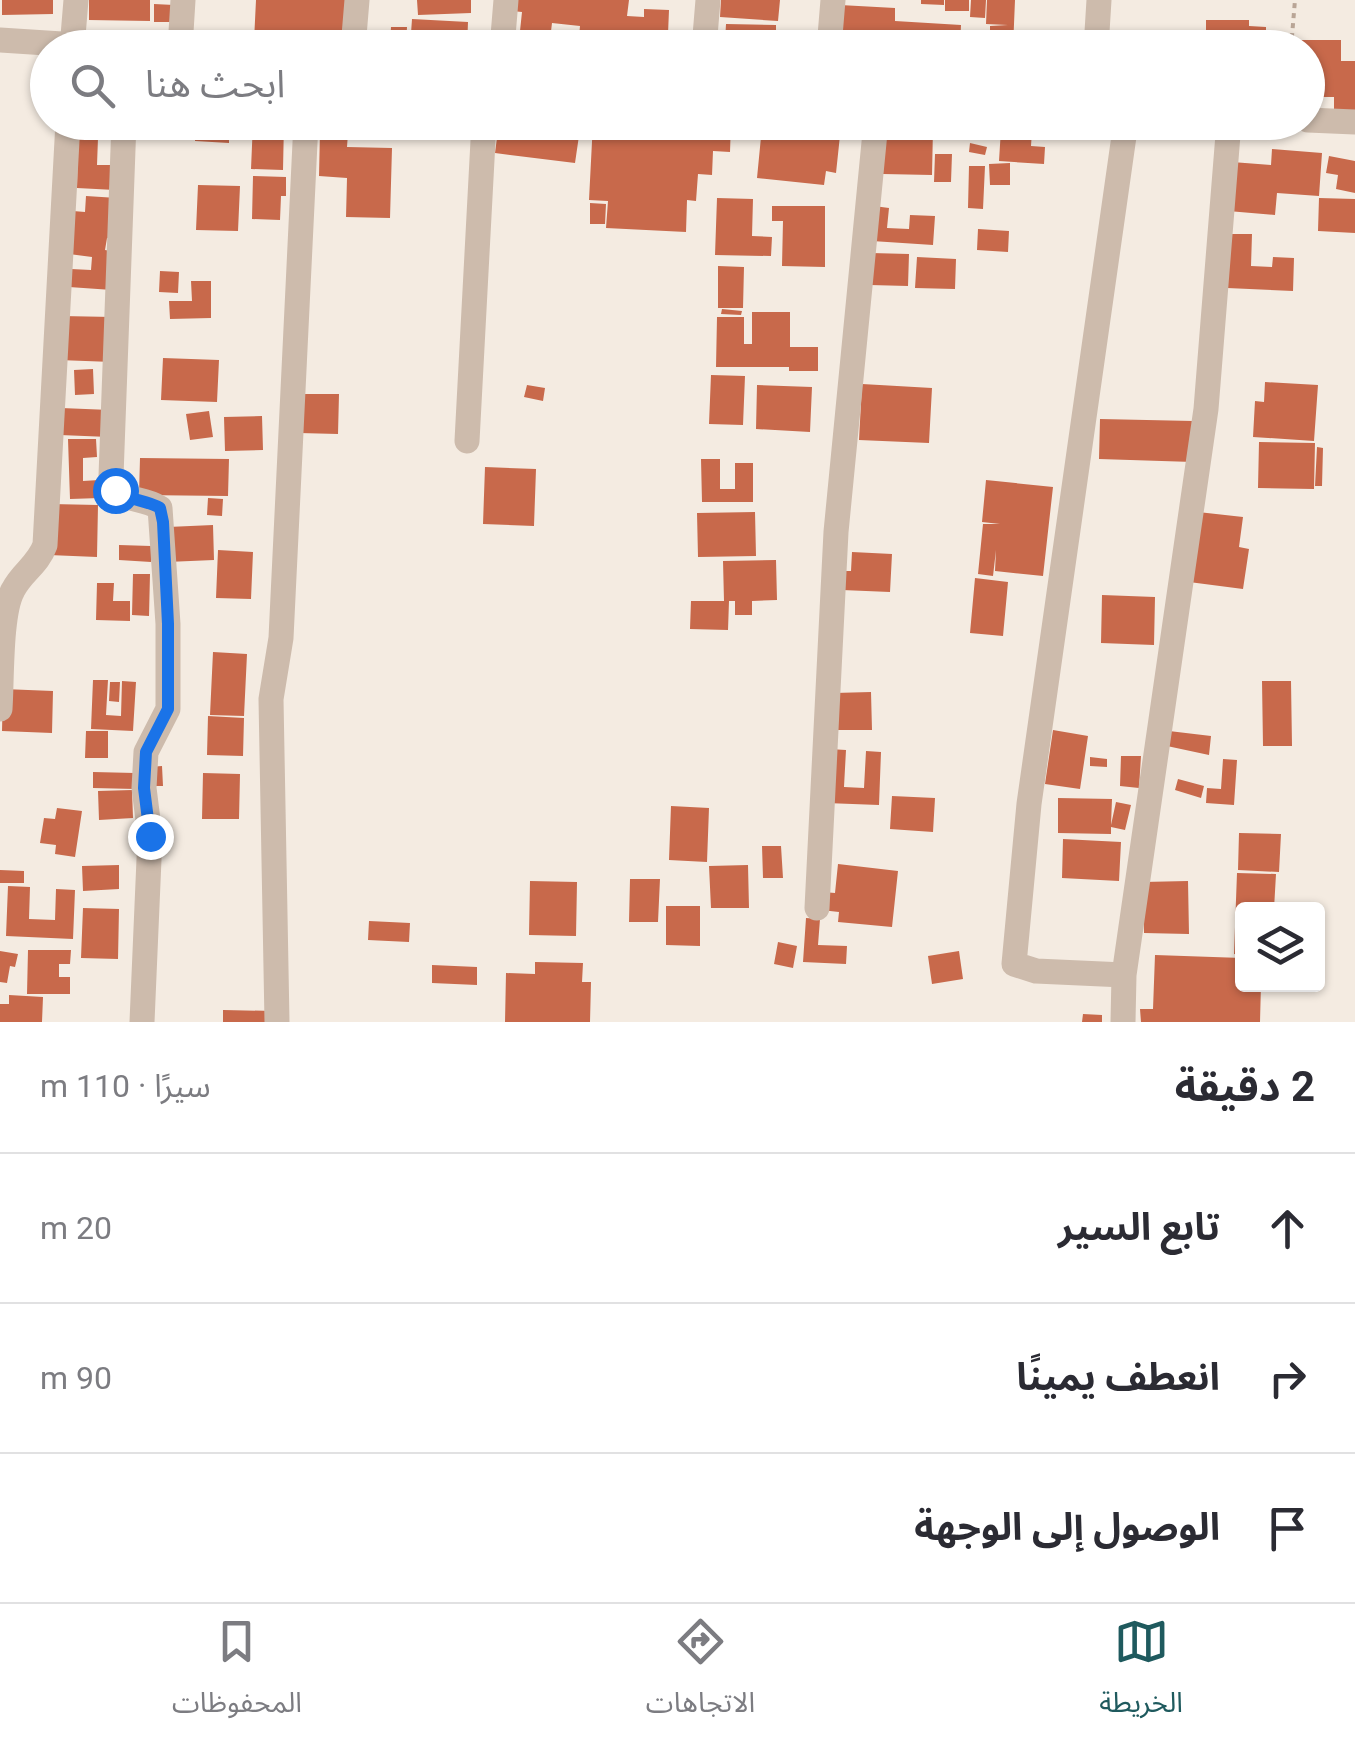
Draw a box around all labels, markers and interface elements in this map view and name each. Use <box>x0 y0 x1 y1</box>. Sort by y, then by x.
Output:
search box <box>30 30 1325 140</box>
icon: search <box>65 58 120 113</box>
text: ابحث هنا <box>145 62 285 106</box>
route start <box>93 468 139 514</box>
route end <box>128 814 174 860</box>
map controls <box>1235 902 1325 992</box>
button: layers <box>1235 902 1325 992</box>
text: 2 دقيقة <box>1175 1062 1315 1111</box>
text: سيرًا · 110 m <box>40 1067 211 1105</box>
icon: ahead <box>1260 1201 1315 1256</box>
text: تابع السير <box>1058 1205 1220 1249</box>
text: 20 m <box>40 1209 112 1247</box>
icon: right <box>1260 1351 1315 1406</box>
text: انعطف يمينًا <box>1016 1355 1220 1399</box>
text: 90 m <box>40 1359 112 1397</box>
icon: arrive <box>1260 1501 1315 1556</box>
text: الوصول إلى الوجهة <box>914 1505 1220 1549</box>
tab: المحفوظات <box>172 1614 302 1733</box>
tab: الاتجاهات <box>646 1614 755 1733</box>
tab: الخريطة <box>1099 1614 1183 1733</box>

